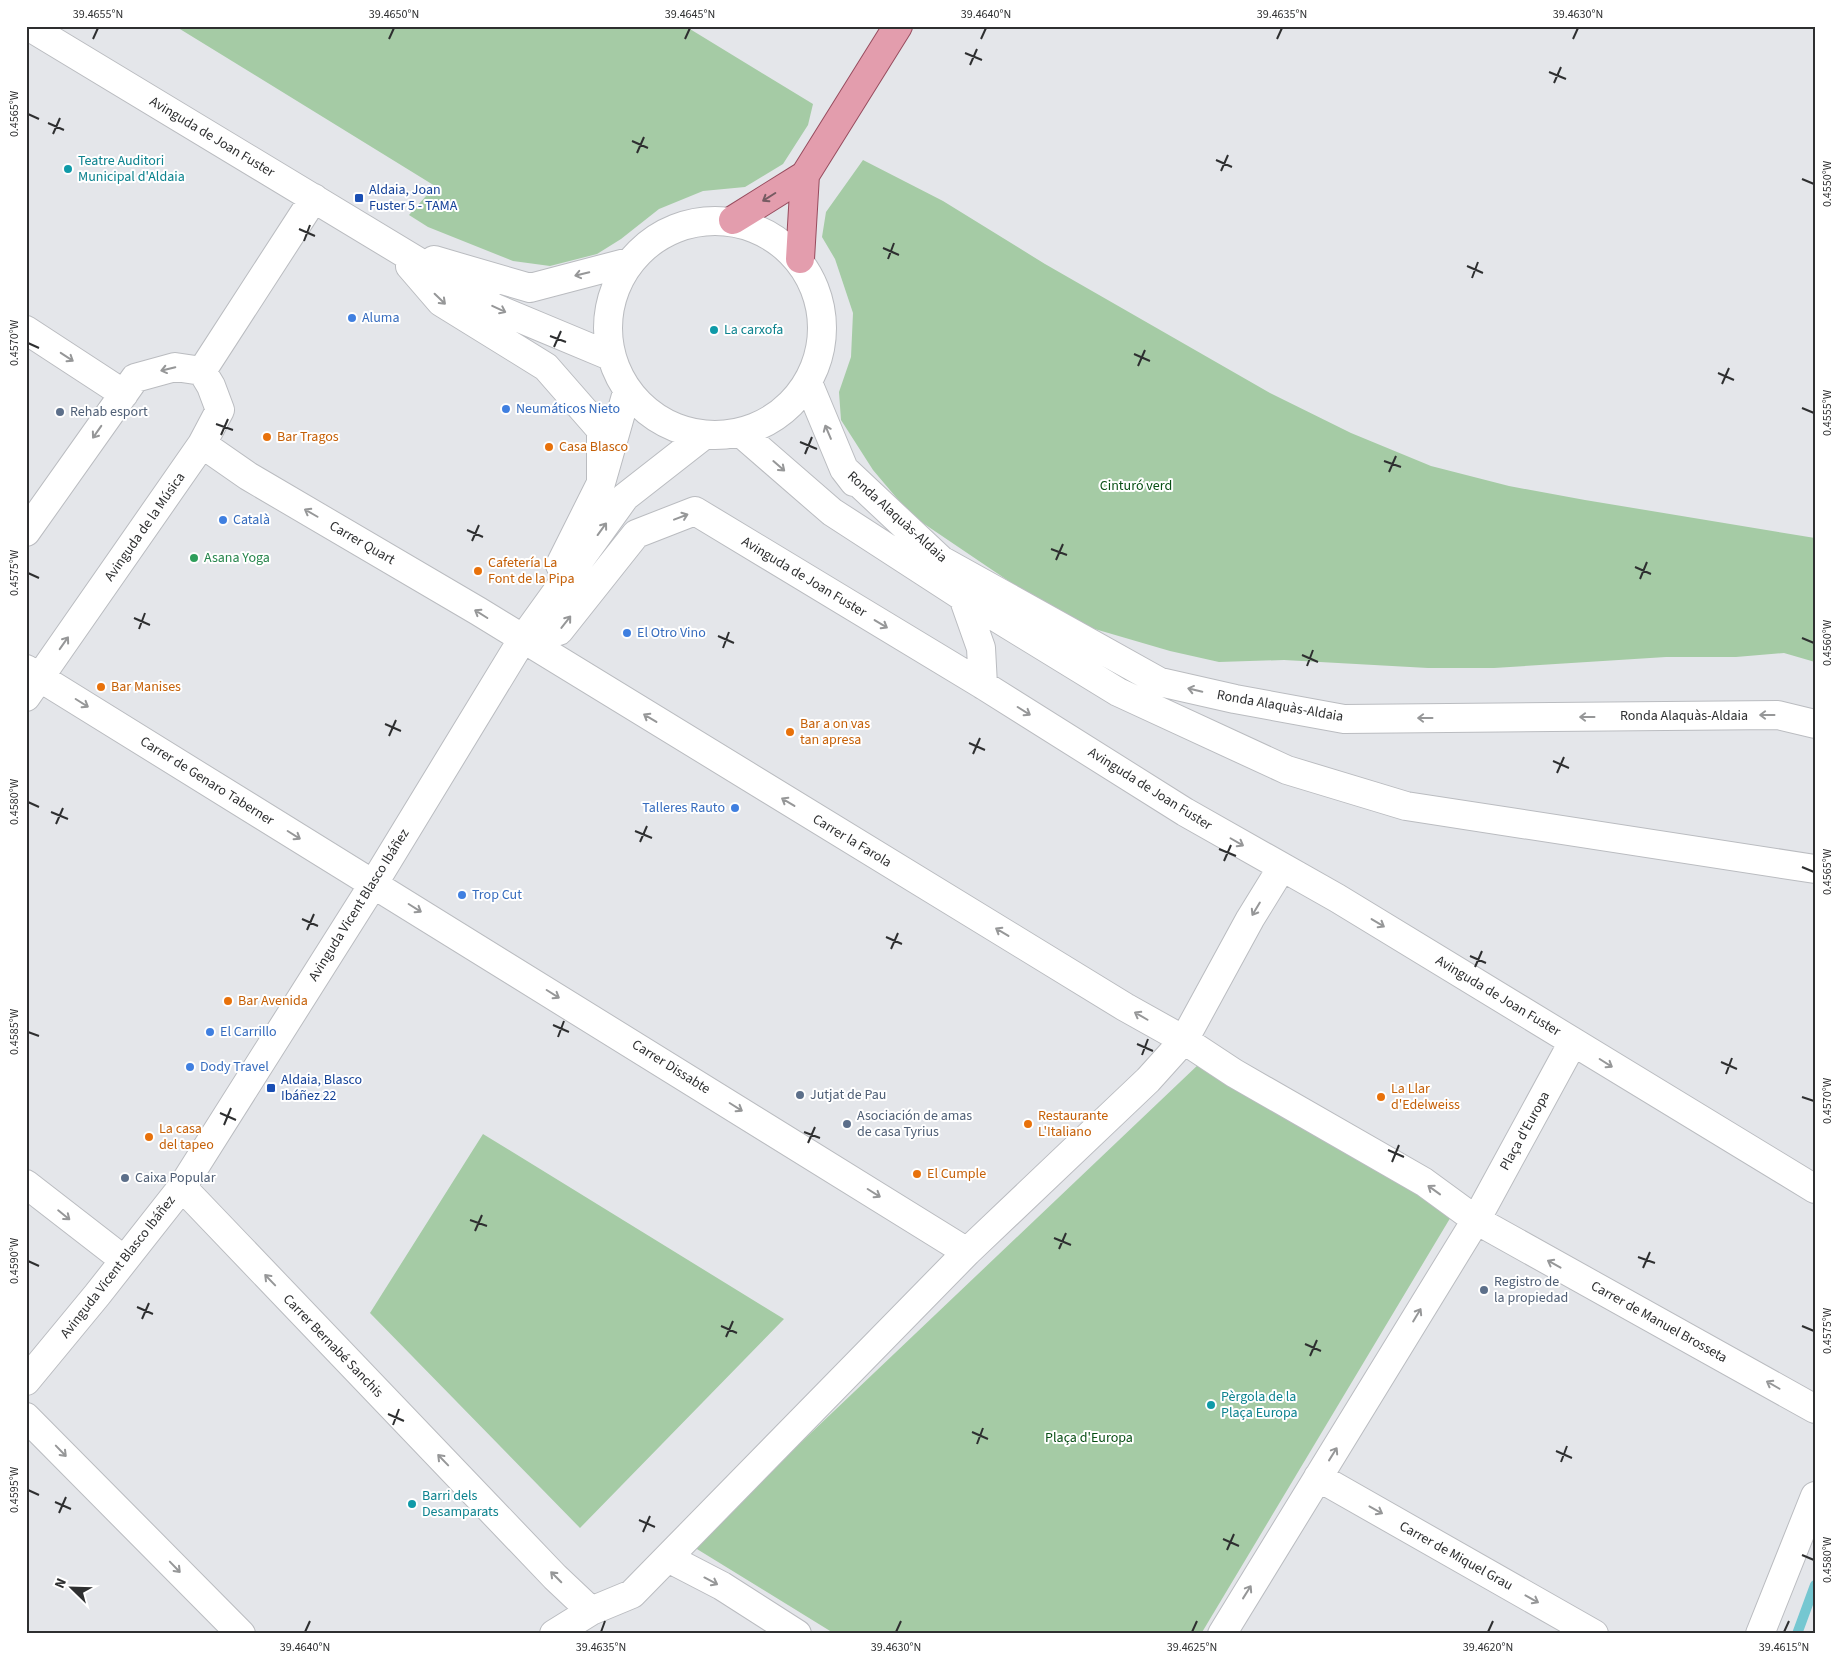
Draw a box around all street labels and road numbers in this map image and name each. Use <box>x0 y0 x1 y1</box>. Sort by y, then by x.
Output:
street label: Avinguda de Joan Fuster <box>146 92 278 182</box>
street label: Ronda Alaquàs-Aldaia <box>843 467 951 567</box>
street label: Avinguda de la Música <box>100 469 190 585</box>
street label: Carrer Quart <box>325 516 399 570</box>
street label: Avinguda de Joan Fuster <box>738 532 870 622</box>
street label: Ronda Alaquàs-Aldaia <box>1215 685 1345 727</box>
street label: Ronda Alaquàs-Aldaia <box>1620 706 1748 726</box>
street label: Carrer de Genaro Taberner <box>136 732 278 831</box>
street label: Avinguda de Joan Fuster <box>1084 743 1216 835</box>
street label: Carrer la Farola <box>809 809 895 873</box>
street label: Avinguda Vicent Blasco Ibáñez <box>304 825 414 985</box>
street label: Avinguda de Joan Fuster <box>1432 951 1564 1041</box>
street label: Carrer Dissabte <box>628 1035 714 1099</box>
street label: Plaça d'Europa <box>1495 1088 1555 1174</box>
street label: Avinguda Vicent Blasco Ibáñez <box>56 1191 180 1343</box>
street label: Carrer de Manuel Brosseta <box>1587 1276 1731 1368</box>
street label: Carrer Bernabé Sanchis <box>278 1290 388 1402</box>
street label: Carrer de Miquel Grau <box>1396 1516 1516 1596</box>

